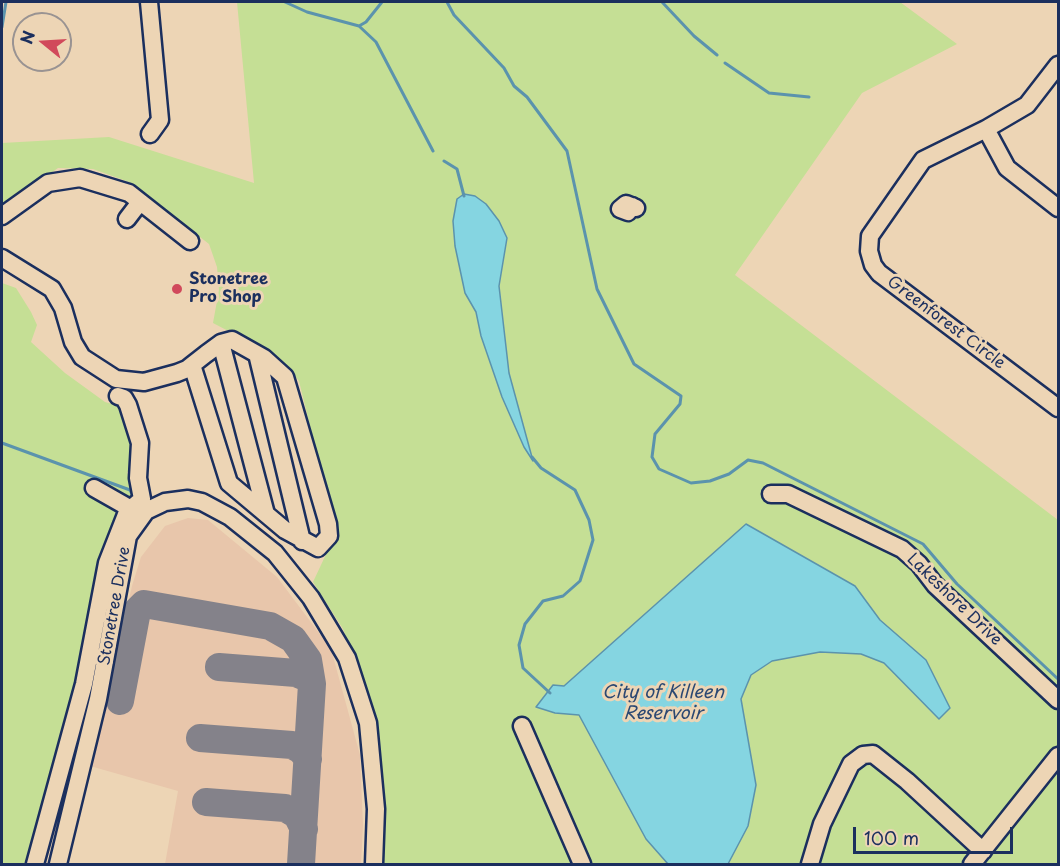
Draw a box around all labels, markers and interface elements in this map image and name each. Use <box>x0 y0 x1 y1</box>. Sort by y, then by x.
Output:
north arrow <box>12 12 72 72</box>
text: N <box>13 27 40 47</box>
place label: Stonetree Pro Shop <box>189 270 268 308</box>
street label: Greenforest Circle <box>883 272 1009 374</box>
marker: Stonetree Pro Shop <box>170 282 184 296</box>
street label: Stonetree Drive <box>95 545 135 667</box>
street label: Lakeshore Drive <box>903 550 1005 650</box>
water label: City of Killeen Reservoir <box>602 682 724 724</box>
scale bar <box>856 815 1016 853</box>
text: 100 m <box>864 824 919 851</box>

